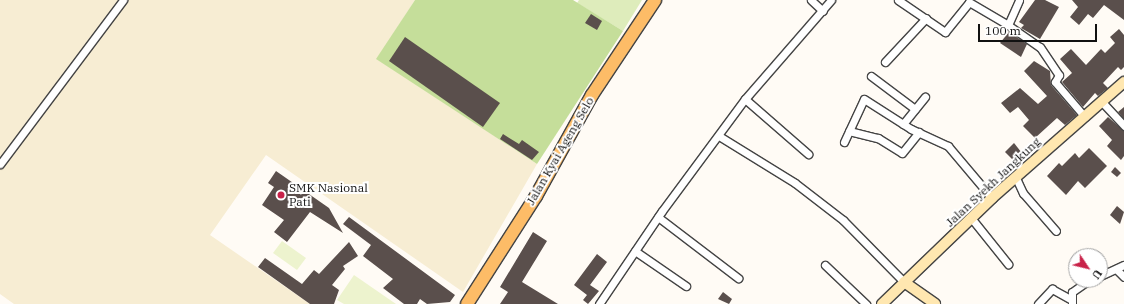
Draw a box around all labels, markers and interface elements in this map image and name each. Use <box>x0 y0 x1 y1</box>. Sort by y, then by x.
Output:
scale bar <box>980 16 1099 42</box>
text: 100 m <box>985 23 1021 38</box>
street label: Jalan Kyai Ageng Selo <box>523 95 597 207</box>
street label: Jalan Syekh Jangkung <box>943 134 1043 230</box>
place label: SMK Nasional Pati <box>289 181 368 209</box>
marker: SMK Nasional Pati <box>276 190 286 200</box>
north arrow <box>1068 248 1108 288</box>
text: U <box>1089 267 1105 282</box>

